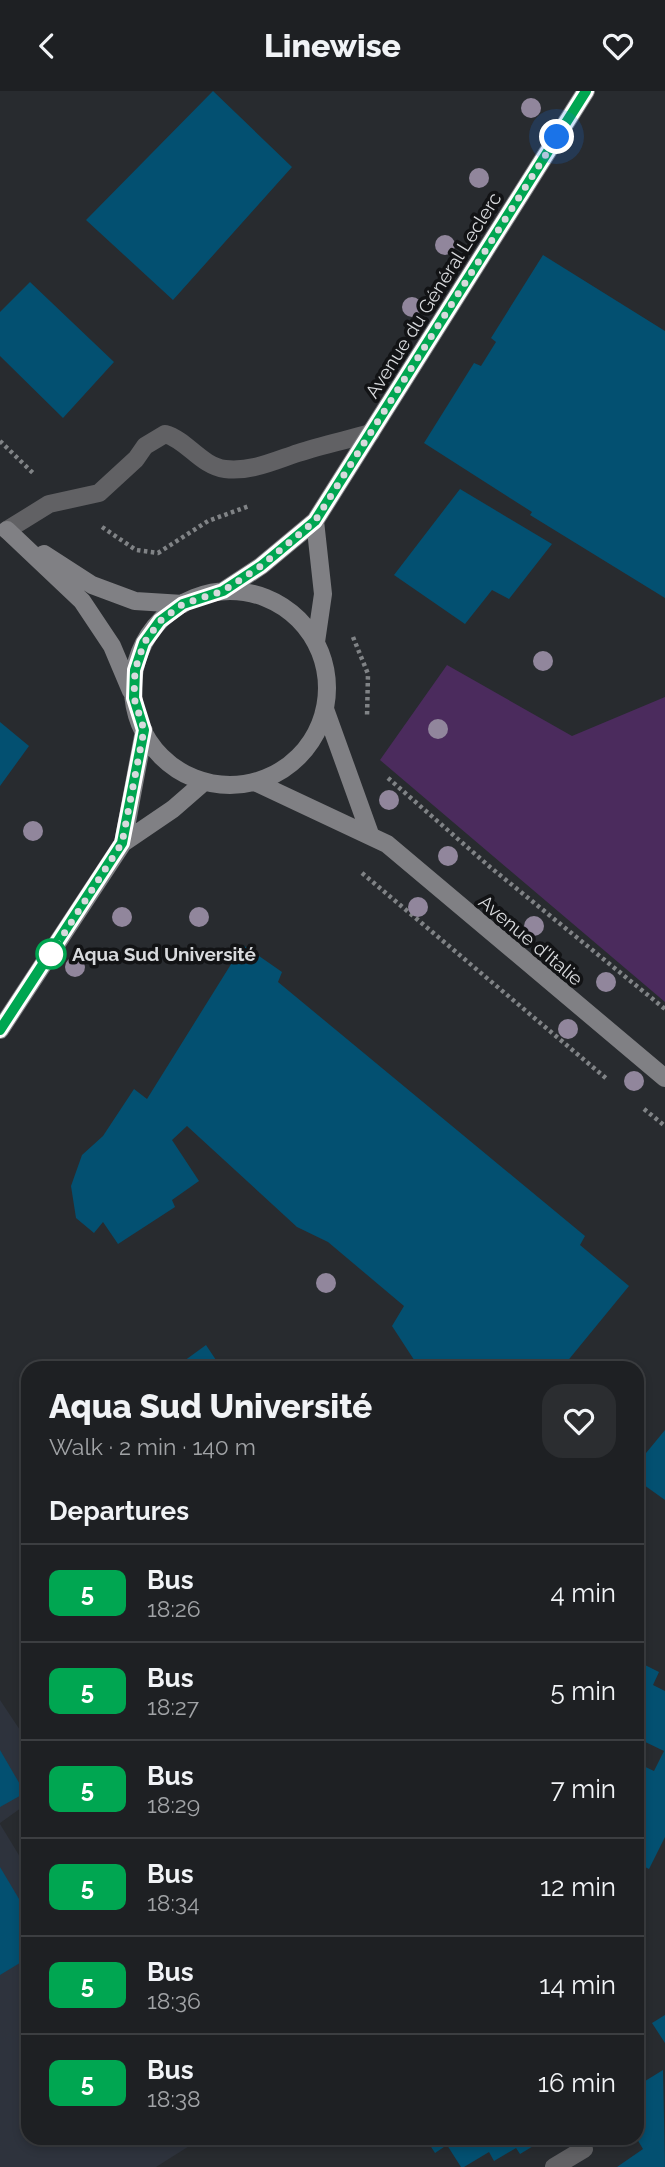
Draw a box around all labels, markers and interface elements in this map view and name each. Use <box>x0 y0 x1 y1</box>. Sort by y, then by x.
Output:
icon: back <box>28 27 66 65</box>
text: Linewise <box>264 27 401 64</box>
icon: heart <box>599 27 637 65</box>
your location <box>539 119 574 154</box>
street label: Avenue du Général Leclerc <box>360 188 506 402</box>
street label: Avenue d'Italie <box>475 890 587 990</box>
marker: Aqua Sud Université <box>36 939 66 969</box>
place label: Aqua Sud Université <box>72 943 256 965</box>
button: heart <box>542 1384 616 1458</box>
text: Aqua Sud Université <box>49 1387 372 1426</box>
text: Walk · 2 min · 140 m <box>49 1433 256 1460</box>
text: Departures <box>49 1496 189 1526</box>
text: Bus <box>147 1565 194 1595</box>
text: 5 <box>81 1578 94 1607</box>
text: 4 min <box>550 1578 616 1608</box>
text: 18:26 <box>147 1595 201 1622</box>
text: Bus <box>147 1663 194 1693</box>
text: 5 <box>81 1676 94 1705</box>
text: 5 min <box>550 1676 616 1706</box>
text: 18:27 <box>147 1693 199 1720</box>
text: Bus <box>147 1761 194 1791</box>
text: 5 <box>81 1774 94 1803</box>
text: 7 min <box>551 1774 616 1804</box>
text: 18:29 <box>147 1791 200 1818</box>
text: Bus <box>147 1859 194 1889</box>
text: 5 <box>81 1872 94 1901</box>
text: 12 min <box>540 1872 616 1902</box>
text: 18:34 <box>147 1889 200 1916</box>
text: Bus <box>147 1957 194 1987</box>
text: 5 <box>81 1970 94 1999</box>
text: 14 min <box>539 1970 616 2000</box>
text: 18:36 <box>147 1987 201 2014</box>
text: Bus <box>147 2055 194 2085</box>
text: 5 <box>81 2068 94 2097</box>
text: 16 min <box>538 2068 616 2098</box>
text: 18:38 <box>147 2085 201 2112</box>

